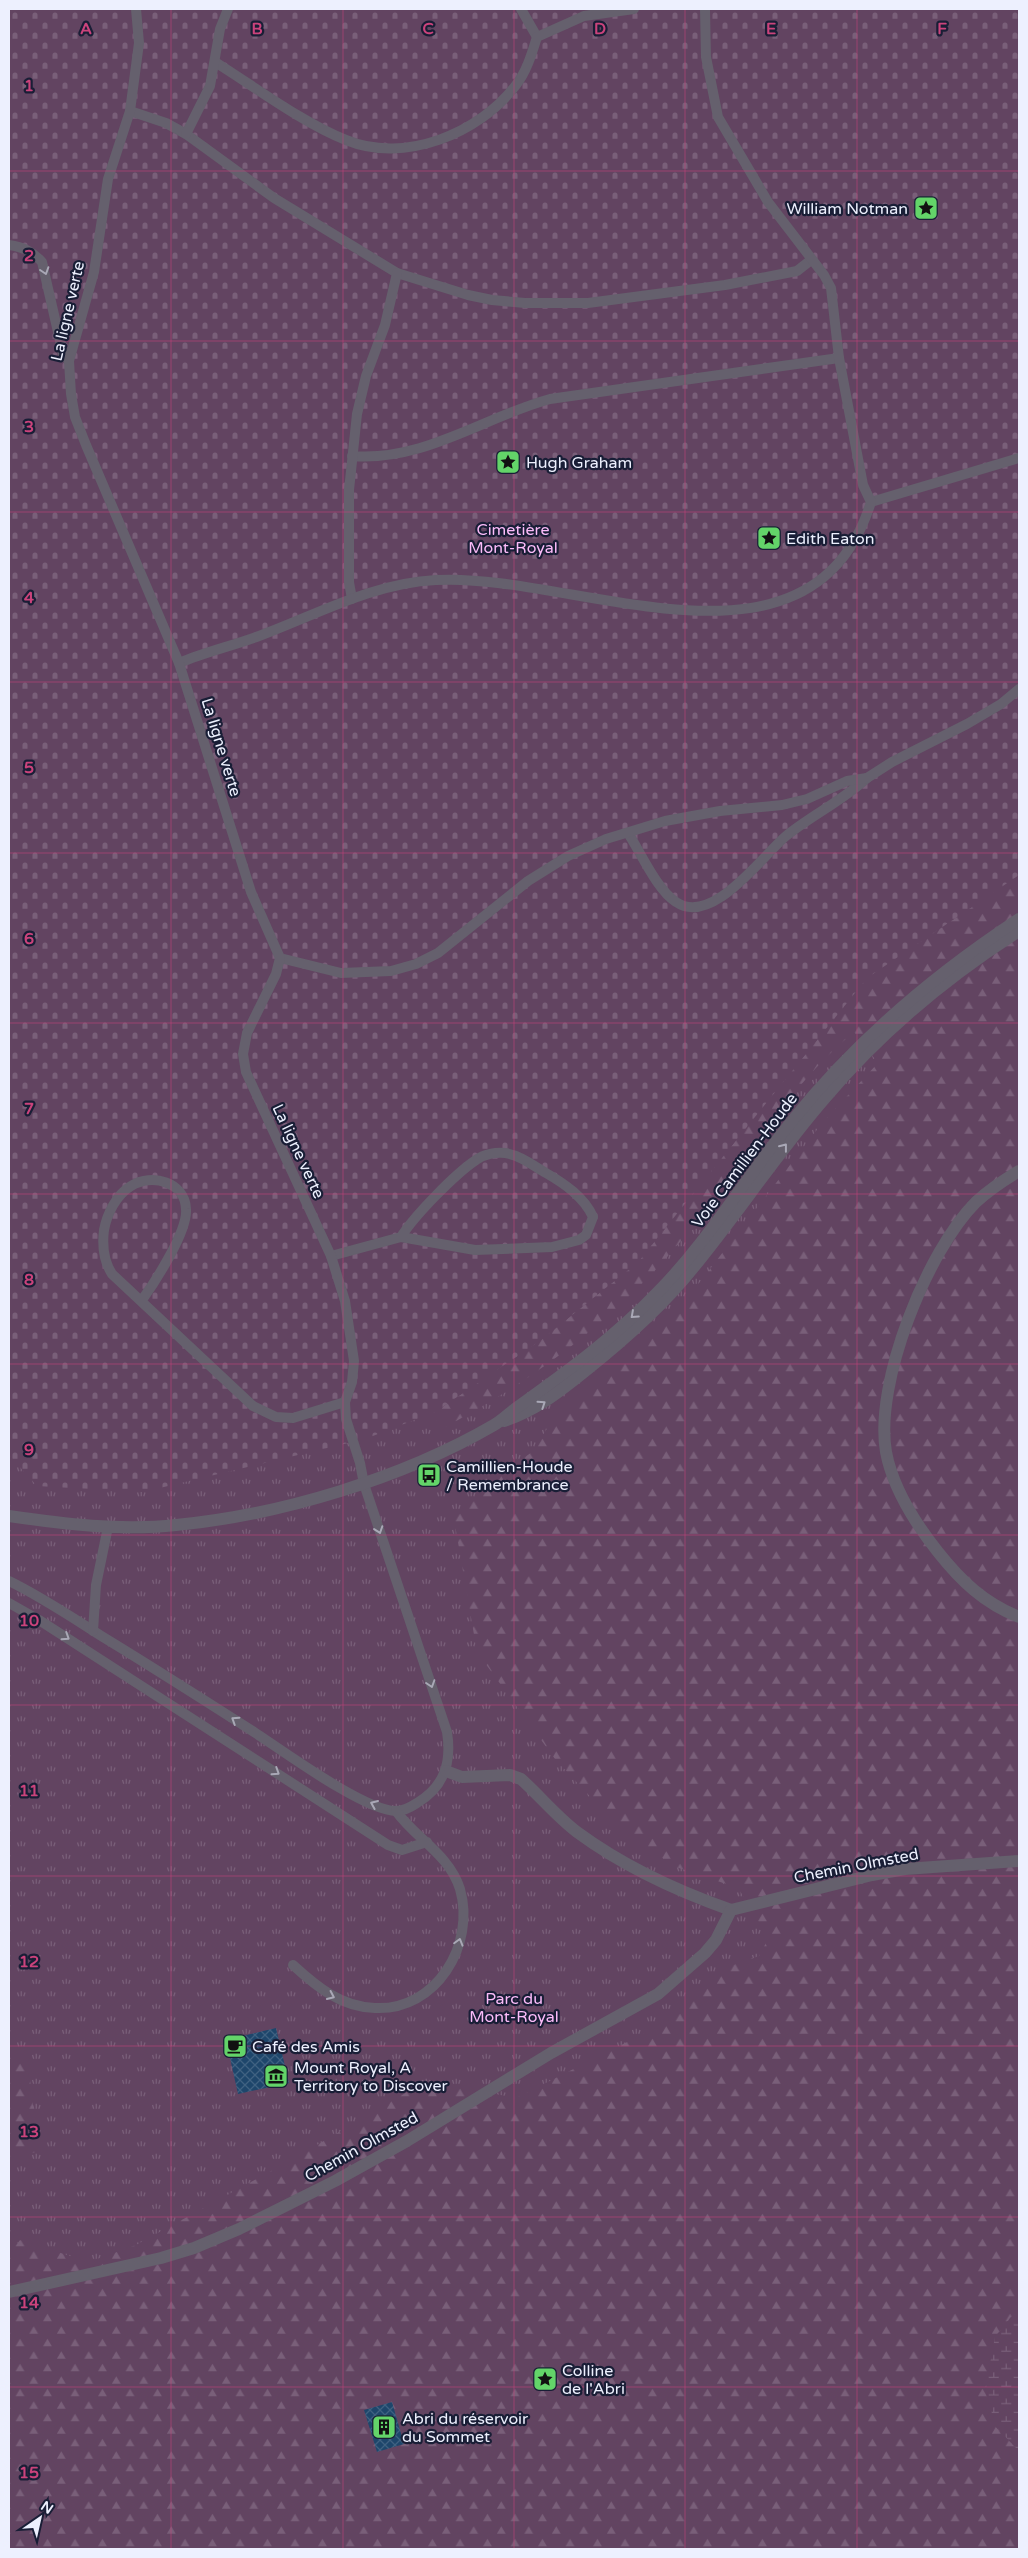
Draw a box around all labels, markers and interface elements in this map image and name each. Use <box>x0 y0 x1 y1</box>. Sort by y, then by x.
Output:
text: A <box>80 19 92 39</box>
text: B <box>251 19 263 39</box>
text: C <box>422 19 434 39</box>
text: D <box>594 19 606 39</box>
text: E <box>766 19 776 39</box>
text: F <box>937 19 947 39</box>
text: 1 <box>24 76 34 96</box>
place icon: William Notman <box>913 195 939 221</box>
place label: William Notman <box>786 199 908 219</box>
text: 2 <box>24 246 34 266</box>
street label: La ligne verte <box>47 259 89 363</box>
one-way arrow <box>39 267 49 275</box>
text: 3 <box>24 417 34 437</box>
place icon: Hugh Graham <box>495 449 521 475</box>
place label: Hugh Graham <box>526 453 632 473</box>
park label: Cimetière Mont-Royal <box>468 520 558 558</box>
place icon: Edith Eaton <box>756 525 782 551</box>
place label: Edith Eaton <box>786 529 874 549</box>
text: 4 <box>24 588 34 608</box>
street label: La ligne verte <box>197 696 246 799</box>
text: 5 <box>24 758 34 778</box>
text: 6 <box>24 929 34 949</box>
street label: Voie Camillien-Houde <box>688 1089 802 1232</box>
text: 7 <box>24 1099 34 1119</box>
street label: La ligne verte <box>267 1101 329 1202</box>
one-way arrow <box>778 1144 787 1153</box>
text: 8 <box>24 1270 34 1290</box>
one-way arrow <box>630 1309 639 1318</box>
one-way arrow <box>536 1401 545 1410</box>
text: 9 <box>24 1440 34 1460</box>
place label: Camillien-Houde / Remembrance <box>446 1457 573 1495</box>
bus stop icon: Camillien-Houde / Remembrance <box>416 1462 442 1488</box>
one-way arrow <box>374 1525 384 1534</box>
text: 10 <box>19 1611 39 1631</box>
one-way arrow <box>60 1631 69 1641</box>
one-way arrow <box>425 1680 435 1688</box>
one-way arrow <box>232 1717 241 1726</box>
one-way arrow <box>271 1766 280 1776</box>
text: 11 <box>19 1781 39 1801</box>
one-way arrow <box>370 1800 379 1811</box>
street label: Chemin Olmsted <box>792 1844 920 1888</box>
one-way arrow <box>454 1939 464 1947</box>
text: 12 <box>19 1952 39 1972</box>
park label: Parc du Mont-Royal <box>469 1989 559 2027</box>
one-way arrow <box>326 1990 335 2000</box>
cafe icon: Café des Amis <box>222 2033 248 2059</box>
place label: Café des Amis <box>252 2037 360 2057</box>
place label: Mount Royal, A Territory to Discover <box>294 2058 449 2096</box>
museum icon: Mount Royal, A Territory to Discover <box>263 2063 289 2089</box>
street label: Chemin Olmsted <box>301 2107 422 2186</box>
text: 13 <box>19 2122 39 2142</box>
text: 14 <box>19 2293 39 2313</box>
place label: Colline de l'Abri <box>562 2361 625 2399</box>
place icon: Colline de l'Abri <box>532 2366 558 2392</box>
place label: Abri du réservoir du Sommet <box>402 2409 529 2447</box>
building icon: Abri du réservoir du Sommet <box>371 2414 397 2440</box>
text: 15 <box>19 2463 39 2483</box>
north arrow <box>15 2493 65 2543</box>
text: N <box>38 2497 56 2518</box>

